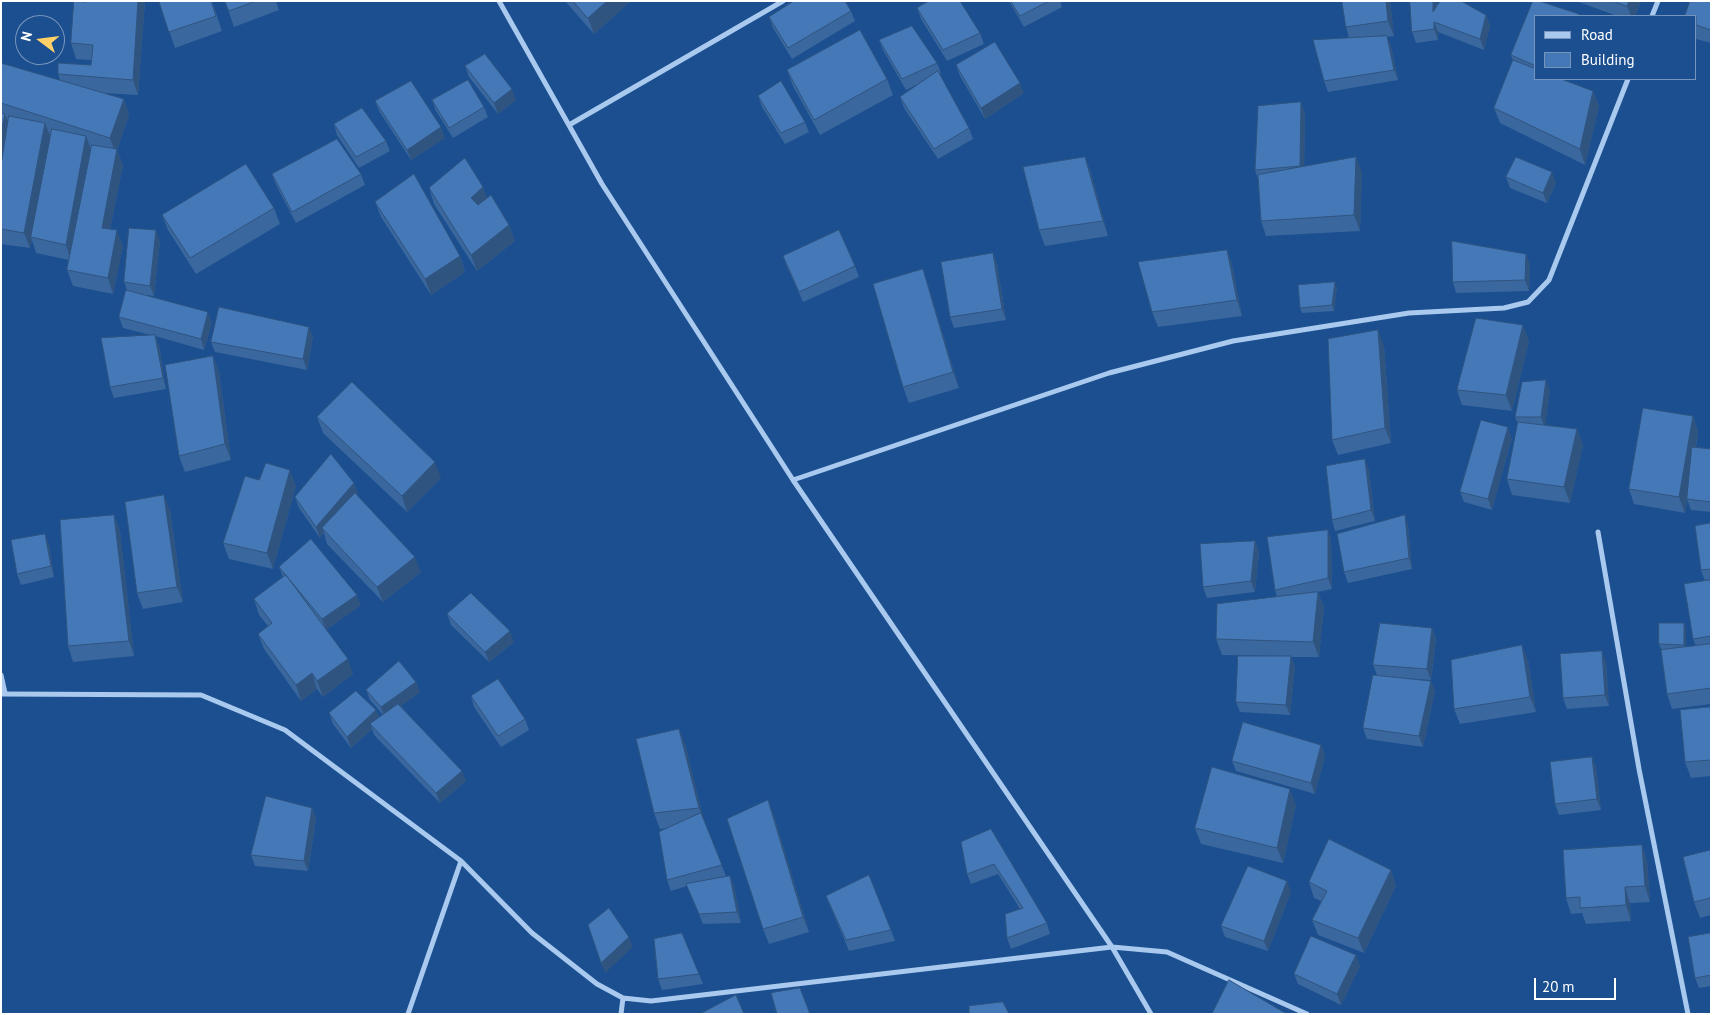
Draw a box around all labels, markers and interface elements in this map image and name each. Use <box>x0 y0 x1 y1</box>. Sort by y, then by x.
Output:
north arrow <box>15 15 65 65</box>
legend <box>1534 15 1697 80</box>
text: Road <box>1581 25 1613 44</box>
text: N <box>17 30 36 43</box>
text: Building <box>1581 50 1635 69</box>
scale bar <box>1537 968 1620 1000</box>
text: 20 m <box>1542 977 1575 996</box>

